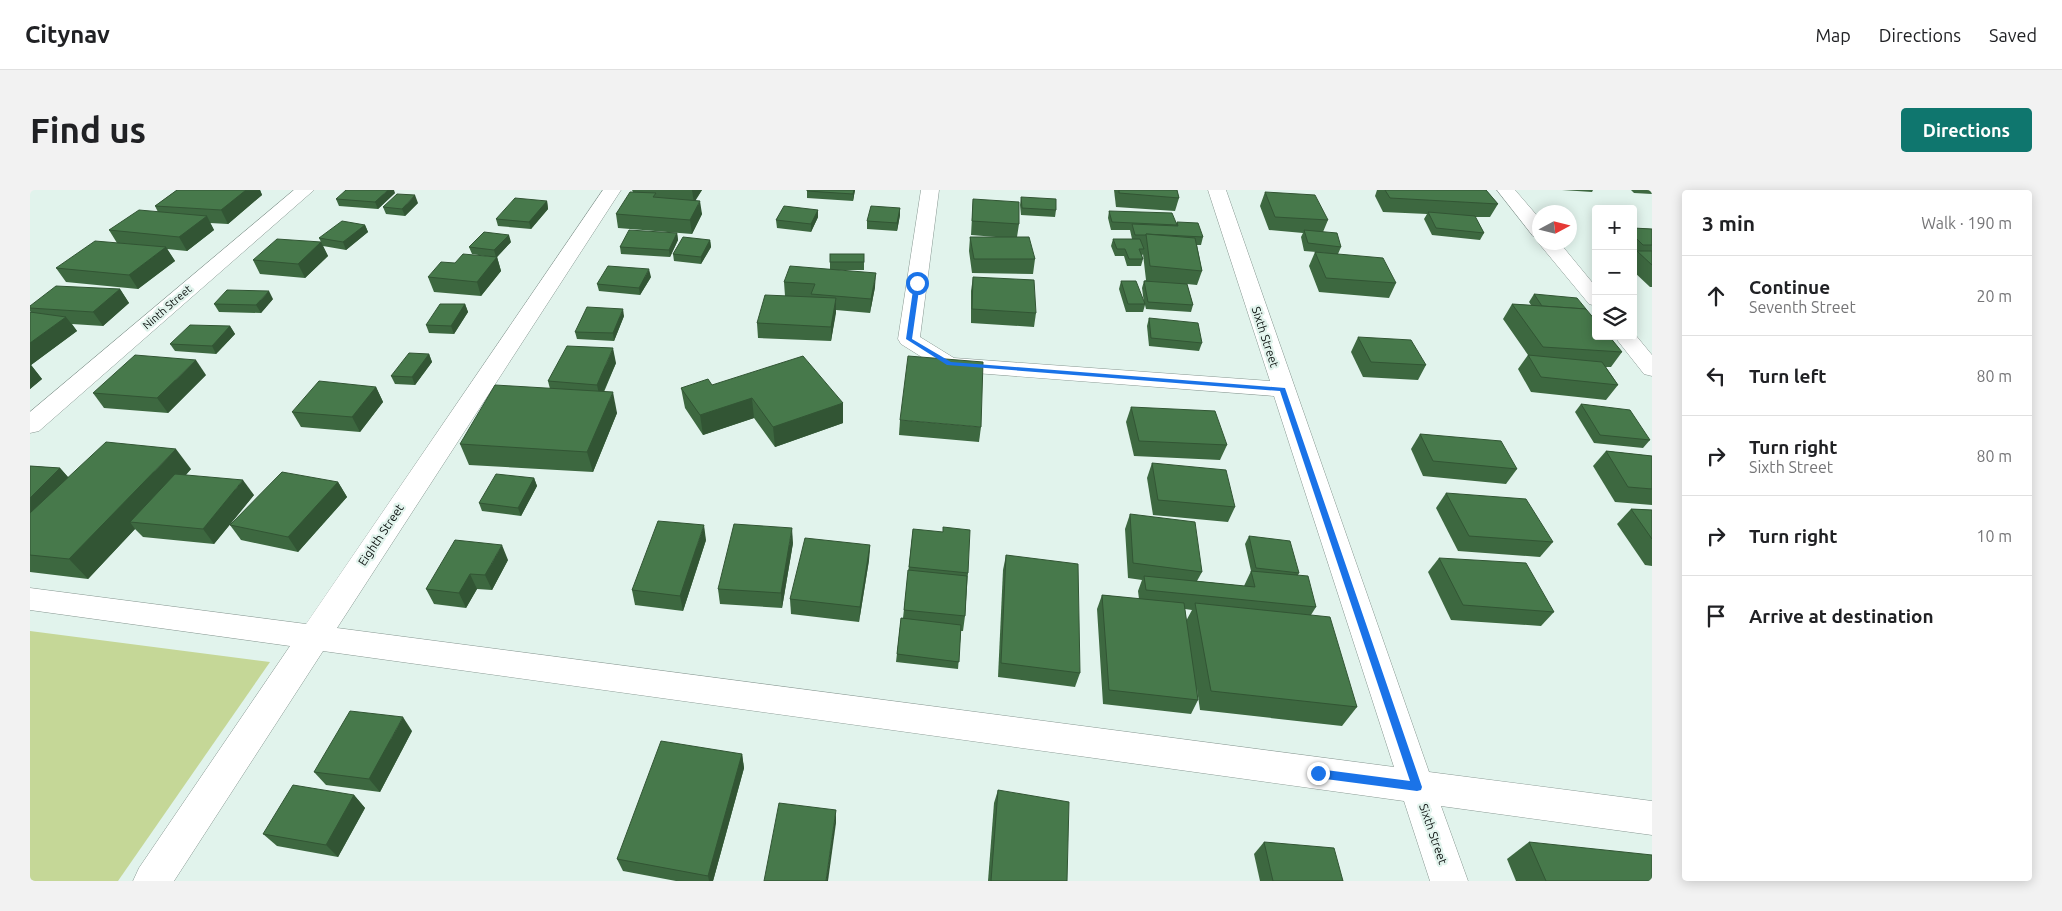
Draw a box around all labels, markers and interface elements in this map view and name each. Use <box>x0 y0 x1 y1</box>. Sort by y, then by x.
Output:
text: Citynav <box>25 21 110 48</box>
text: Map <box>1815 25 1851 45</box>
text: Directions <box>1879 25 1961 45</box>
text: Saved <box>1989 25 2037 45</box>
button: Directions <box>1901 108 2032 152</box>
text: Find us <box>30 110 146 150</box>
north arrow <box>1532 205 1577 250</box>
map controls <box>1592 205 1637 340</box>
button: + <box>1592 205 1637 250</box>
text: 3 min <box>1702 211 1755 235</box>
text: Walk · 190 m <box>1921 214 2012 232</box>
button: − <box>1592 250 1637 295</box>
route start <box>906 272 929 295</box>
text: Continue <box>1749 276 1830 298</box>
street label: Ninth Street <box>140 282 194 331</box>
icon: ahead <box>1702 282 1730 310</box>
text: 20 m <box>1976 287 2012 305</box>
button: layers <box>1592 295 1637 340</box>
text: Seventh Street <box>1749 298 1856 316</box>
street label: Sixth Street <box>1250 305 1281 369</box>
icon: left <box>1702 362 1730 390</box>
text: Turn left <box>1749 365 1827 387</box>
text: 80 m <box>1976 367 2012 385</box>
text: Turn right <box>1749 436 1837 458</box>
icon: right <box>1702 442 1730 470</box>
text: 80 m <box>1976 447 2012 465</box>
text: Sixth Street <box>1749 458 1833 476</box>
street label: Eighth Street <box>355 501 406 568</box>
icon: right <box>1702 522 1730 550</box>
text: Turn right <box>1749 525 1837 547</box>
text: 10 m <box>1976 527 2012 545</box>
icon: arrive <box>1702 602 1730 630</box>
text: Arrive at destination <box>1749 605 1934 627</box>
route end <box>1307 762 1330 785</box>
street label: Sixth Street <box>1417 802 1450 866</box>

